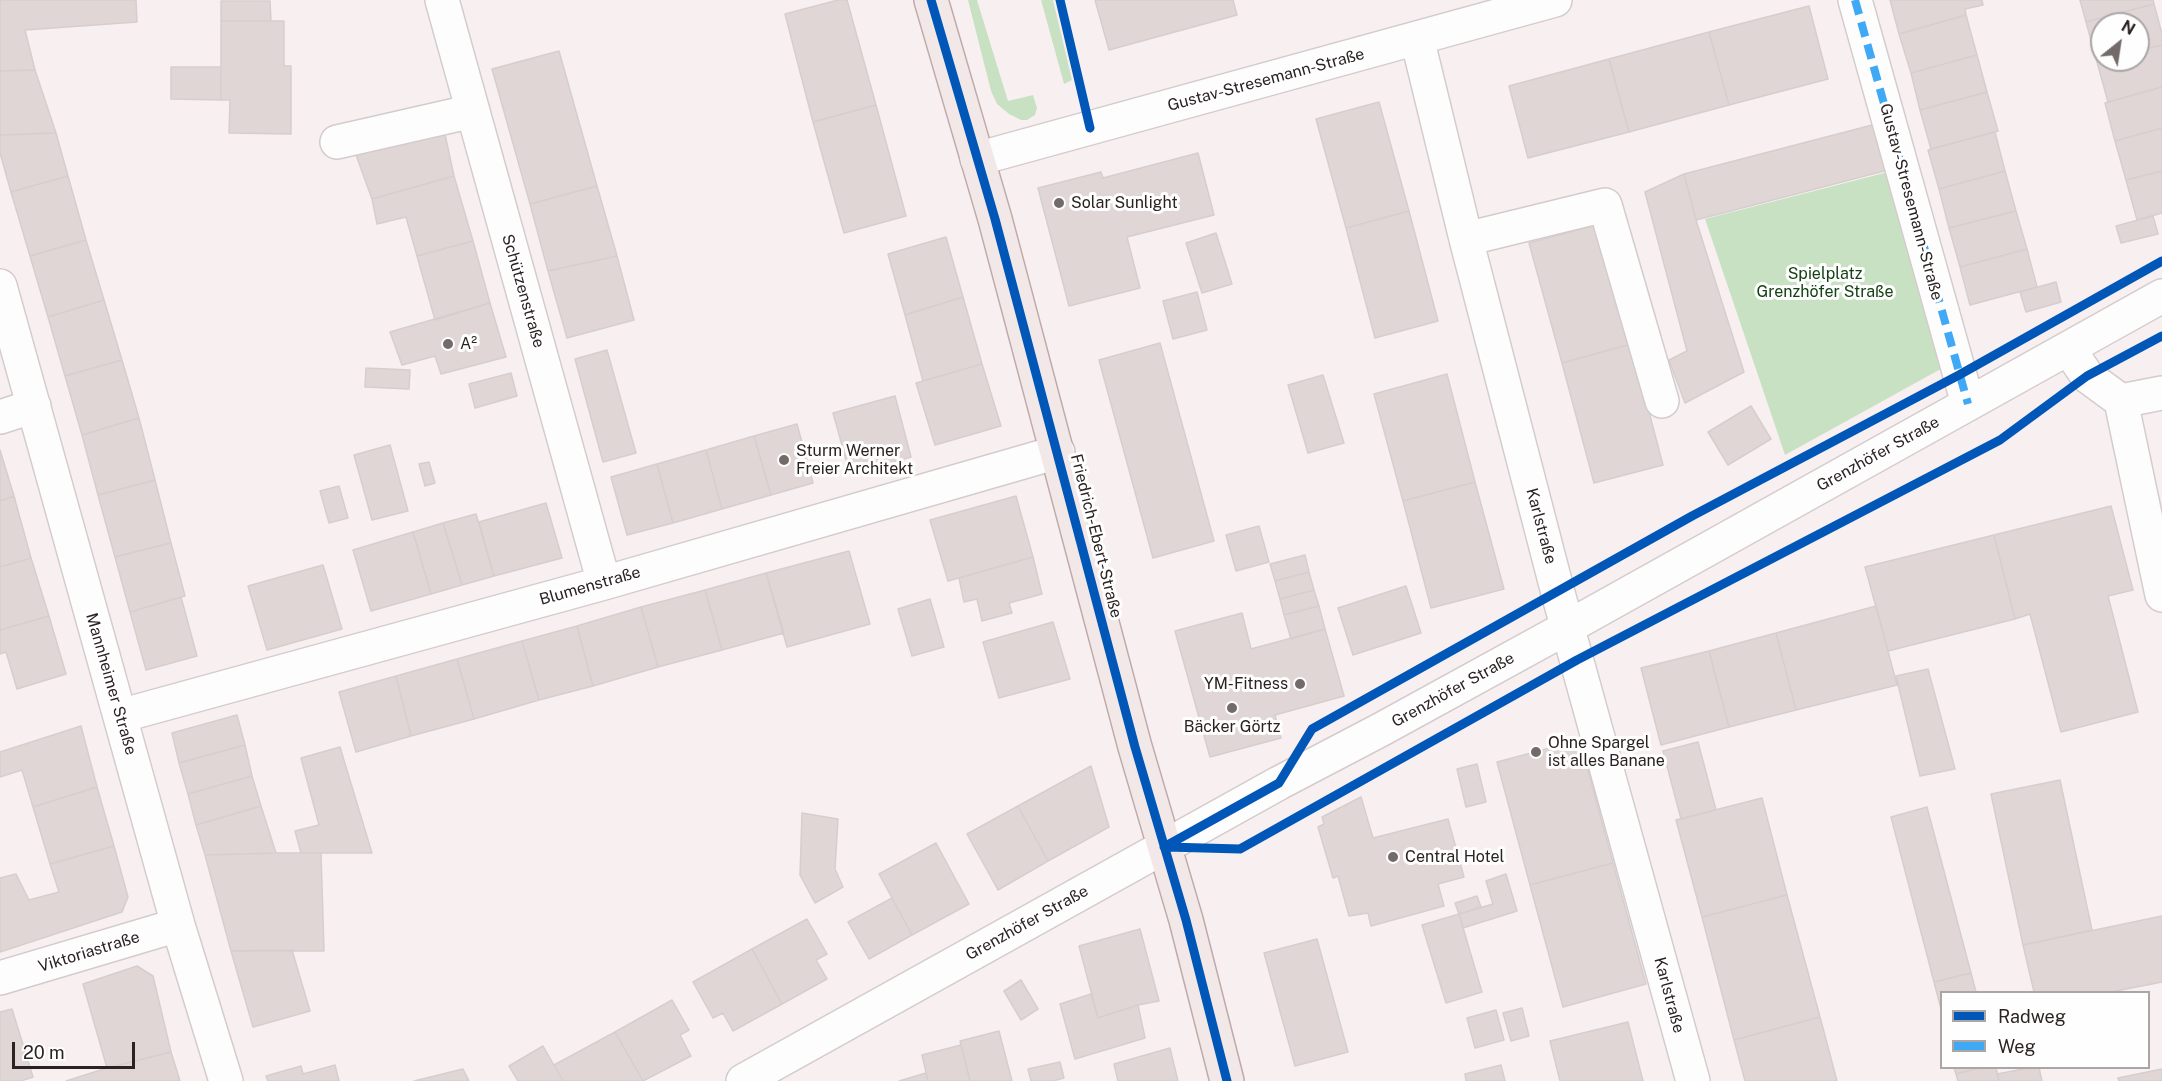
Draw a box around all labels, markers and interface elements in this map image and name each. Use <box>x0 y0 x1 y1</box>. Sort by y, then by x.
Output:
north arrow <box>2090 12 2150 72</box>
text: N <box>2118 16 2138 39</box>
street label: Gustav-Stresemann-Straße <box>1165 44 1367 116</box>
street label: Gustav-Stresemann-Straße <box>1875 101 1947 303</box>
place label: Solar Sunlight <box>1071 193 1178 213</box>
marker: Solar Sunlight <box>1052 196 1066 210</box>
street label: Schützenstraße <box>498 232 548 350</box>
park label: Spielplatz Grenzhöfer Straße <box>1756 264 1894 302</box>
place label: A² <box>460 334 477 354</box>
marker: A² <box>441 337 455 351</box>
street label: Grenzhöfer Straße <box>1813 412 1943 496</box>
place label: Sturm Werner Freier Architekt <box>796 441 913 479</box>
street label: Friedrich-Ebert-Straße <box>1066 452 1126 620</box>
marker: Sturm Werner Freier Architekt <box>777 453 791 467</box>
street label: Karlstraße <box>1522 486 1560 566</box>
street label: Blumenstraße <box>537 562 643 610</box>
street label: Mannheimer Straße <box>82 611 140 757</box>
street label: Grenzhöfer Straße <box>1388 648 1518 732</box>
place label: YM-Fitness <box>1204 674 1288 694</box>
marker: YM-Fitness <box>1293 677 1307 691</box>
marker: Bäcker Görtz <box>1225 701 1239 715</box>
place label: Bäcker Görtz <box>1184 717 1280 737</box>
place label: Ohne Spargel ist alles Banane <box>1548 733 1665 771</box>
marker: Ohne Spargel ist alles Banane <box>1529 745 1543 759</box>
place label: Central Hotel <box>1405 847 1504 867</box>
marker: Central Hotel <box>1386 850 1400 864</box>
street label: Grenzhöfer Straße <box>962 881 1092 965</box>
street label: Viktoriastraße <box>36 927 142 977</box>
street label: Karlstraße <box>1650 955 1688 1035</box>
legend <box>1940 991 2150 1069</box>
text: Radweg <box>1998 1006 2066 1027</box>
scale bar <box>15 1030 138 1068</box>
text: Weg <box>1998 1036 2036 1057</box>
text: 20 m <box>23 1042 65 1063</box>

